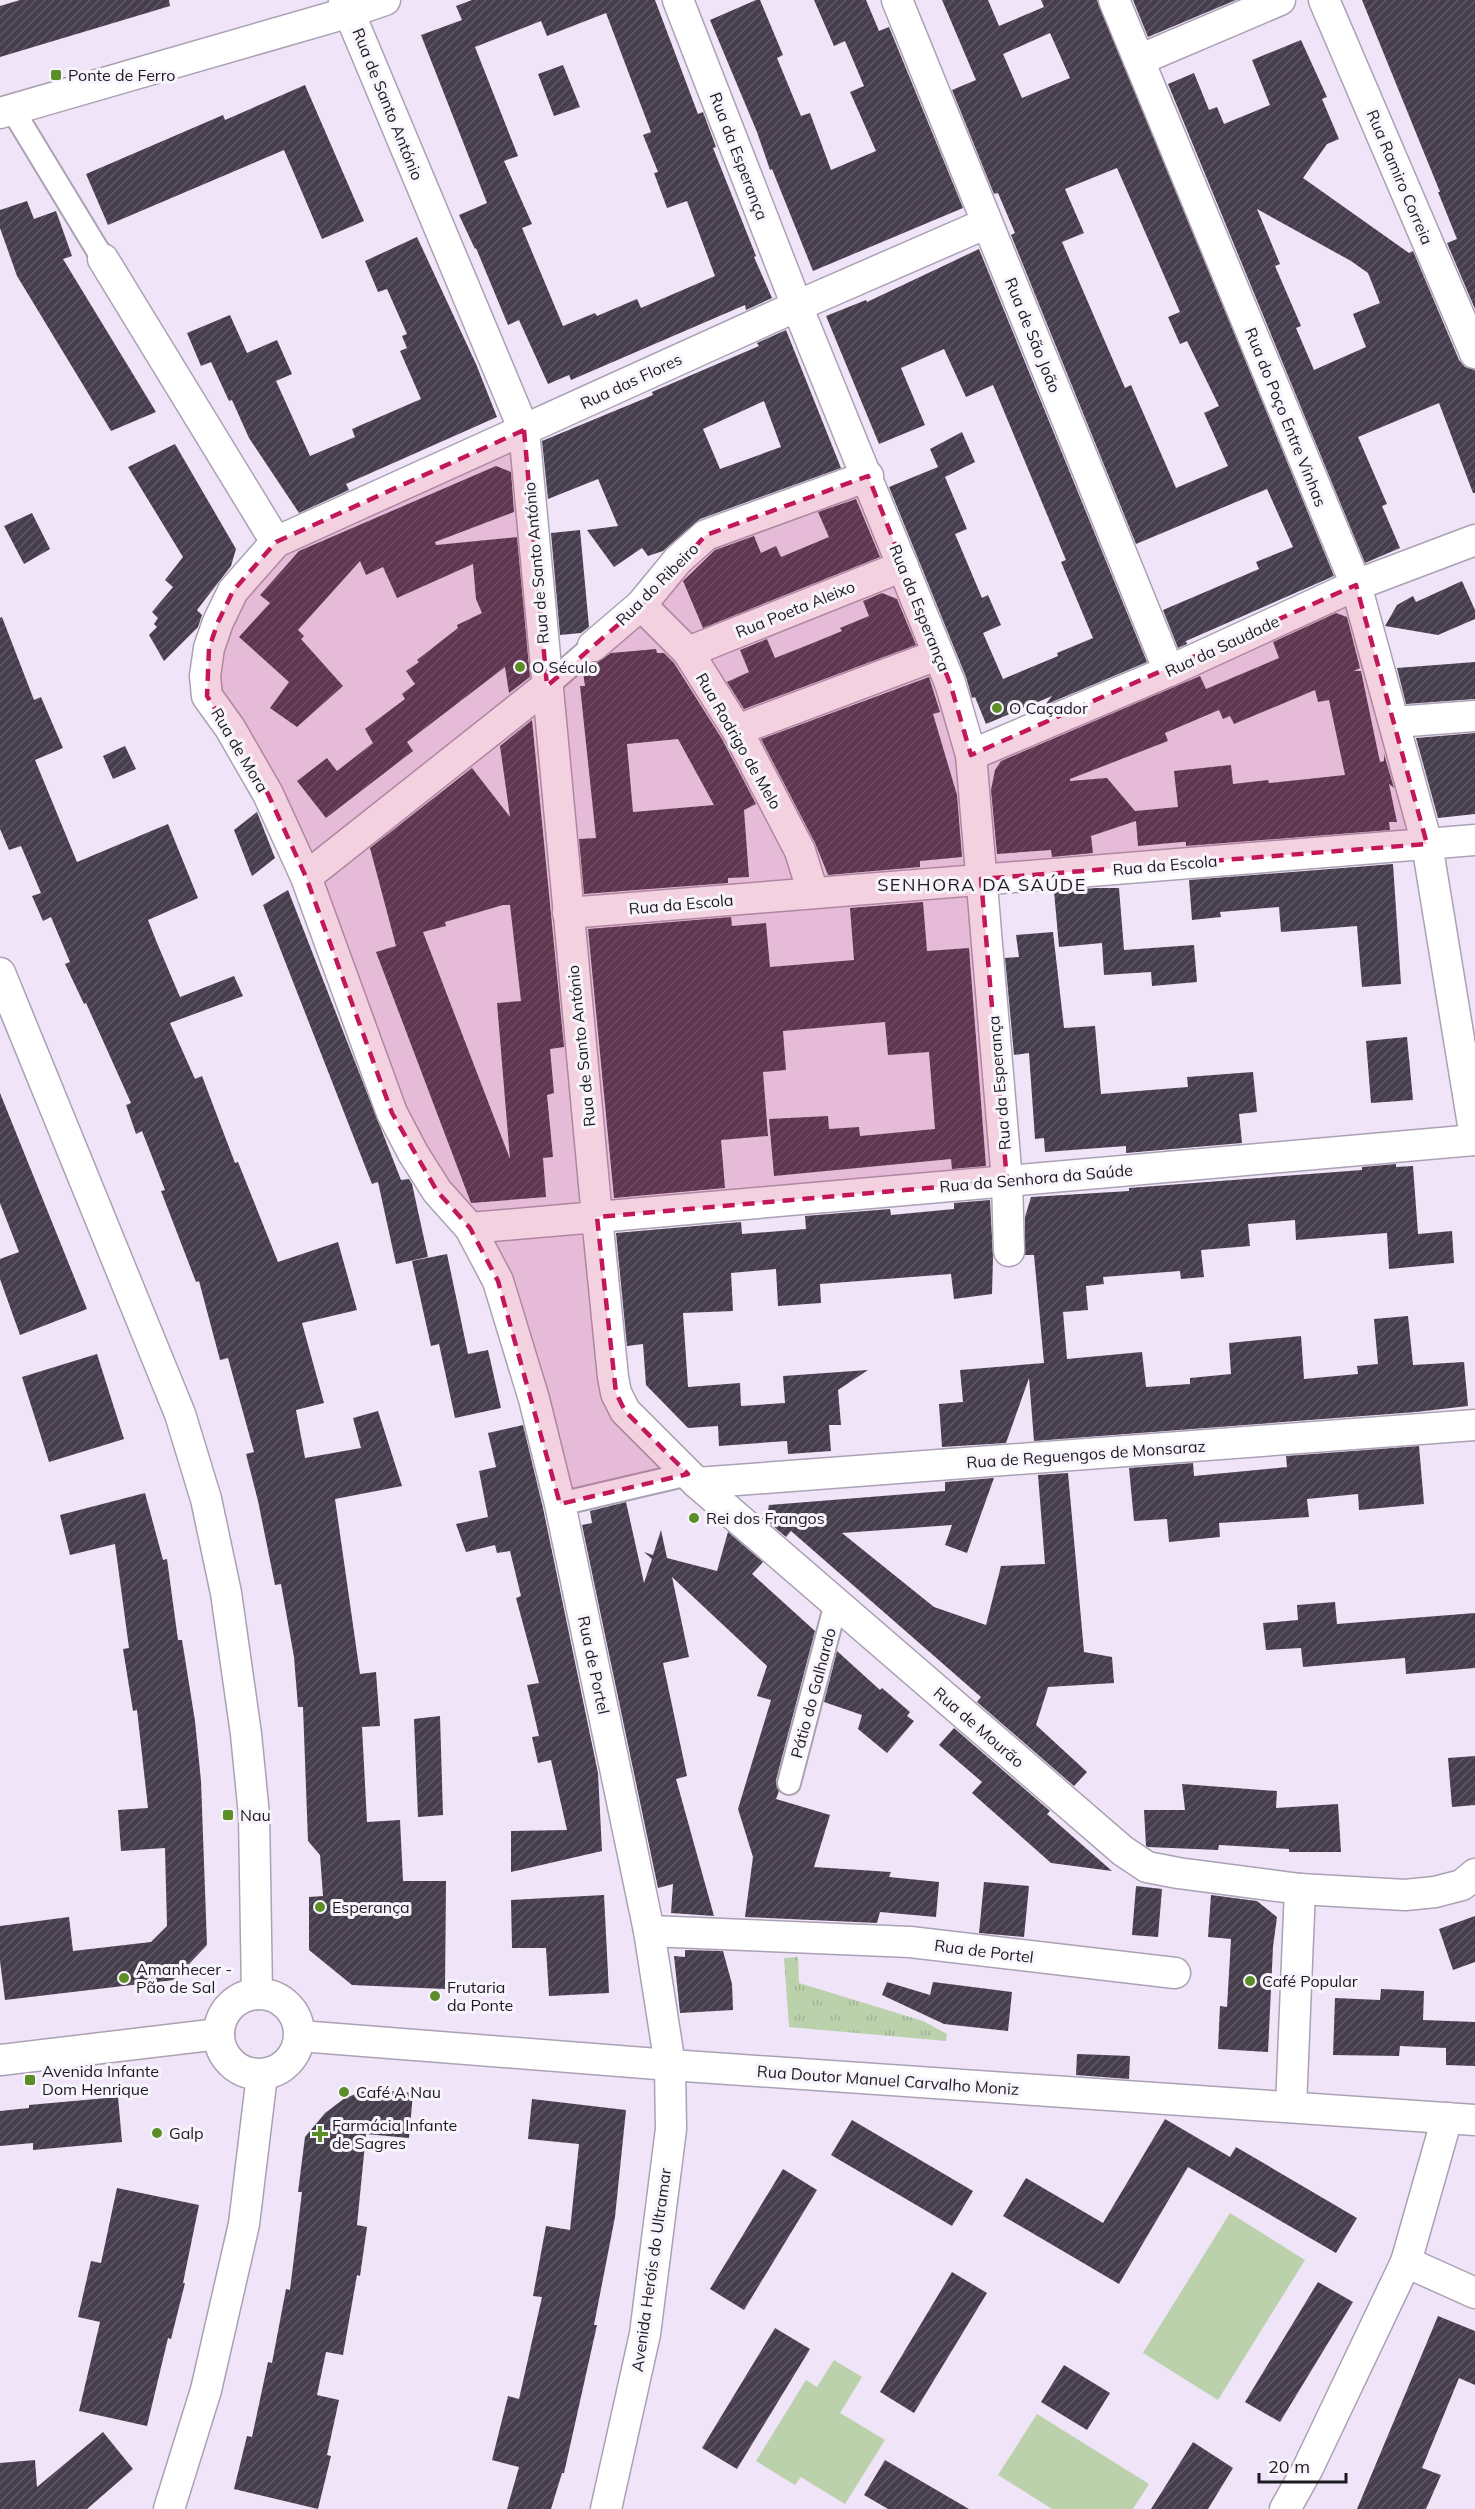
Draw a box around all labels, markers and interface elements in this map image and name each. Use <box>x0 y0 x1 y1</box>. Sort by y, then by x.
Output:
street label: Rua de Santo António <box>348 25 428 183</box>
place label: Ponte de Ferro <box>68 65 176 85</box>
marker: Ponte de Ferro <box>49 68 63 82</box>
street label: Rua da Esperança <box>705 89 773 223</box>
street label: Rua Ramiro Correia <box>1363 106 1437 248</box>
street label: Rua de São João <box>1001 274 1065 396</box>
street label: Rua do Poço Entre Vinhas <box>1241 324 1331 510</box>
street label: Rua das Flores <box>577 349 685 413</box>
street label: Rua de Santo António <box>519 481 553 645</box>
street label: Rua do Ribeiro <box>611 538 703 630</box>
street label: Rua da Esperança <box>885 542 955 674</box>
street label: Rua Poeta Aleixo <box>732 576 858 642</box>
street label: Rua da Saudade <box>1162 611 1282 681</box>
place label: O Século <box>532 657 597 677</box>
marker: O Século <box>513 660 527 674</box>
street label: Rua Rodrigo de Melo <box>692 669 786 813</box>
place label: O Caçador <box>1009 698 1088 718</box>
marker: O Caçador <box>990 701 1004 715</box>
street label: Rua de Mora <box>207 704 273 796</box>
street label: Rua da Escola <box>1112 850 1218 880</box>
district label: SENHORA DA SAÚDE <box>877 873 1087 896</box>
street label: Rua da Escola <box>628 889 734 919</box>
street label: Rua de Santo António <box>563 964 599 1128</box>
street label: Rua da Esperança <box>983 1015 1015 1151</box>
street label: Rua da Senhora da Saúde <box>938 1160 1134 1196</box>
street label: Rua de Reguengos de Monsaraz <box>966 1436 1206 1472</box>
place label: Rei dos Frangos <box>706 1508 825 1528</box>
marker: Rei dos Frangos <box>687 1511 701 1525</box>
street label: Rua de Portel <box>574 1614 614 1716</box>
street label: Pátio do Galhardo <box>786 1626 840 1760</box>
street label: Rua de Mourão <box>930 1682 1028 1772</box>
place label: Nau <box>240 1805 271 1825</box>
marker: Nau <box>221 1808 235 1822</box>
place label: Esperança <box>332 1897 410 1917</box>
marker: Esperança <box>313 1900 327 1914</box>
street label: Rua de Portel <box>933 1935 1035 1967</box>
place label: Amanhecer - Pão de Sal <box>136 1959 232 1997</box>
marker: Amanhecer - Pão de Sal <box>117 1971 131 1985</box>
place label: Café Popular <box>1262 1971 1358 1991</box>
marker: Café Popular <box>1243 1974 1257 1988</box>
place label: Frutaria da Ponte <box>447 1977 513 2015</box>
marker: Frutaria da Ponte <box>428 1989 442 2003</box>
place label: Avenida Infante Dom Henrique <box>42 2061 159 2099</box>
street label: Rua Doutor Manuel Carvalho Moniz <box>756 2061 1020 2099</box>
marker: Avenida Infante Dom Henrique <box>23 2073 37 2087</box>
place label: Café A Nau <box>356 2082 441 2102</box>
marker: Café A Nau <box>337 2085 351 2099</box>
place label: Farmácia Infante de Sagres <box>332 2115 457 2153</box>
place label: Galp <box>169 2123 204 2143</box>
marker: Galp <box>150 2126 164 2140</box>
marker: Farmácia Infante de Sagres <box>313 2127 327 2141</box>
street label: Avenida Heróis do Ultramar <box>627 2167 675 2373</box>
scale bar <box>1259 2446 1346 2484</box>
text: 20 m <box>1268 2455 1310 2478</box>

